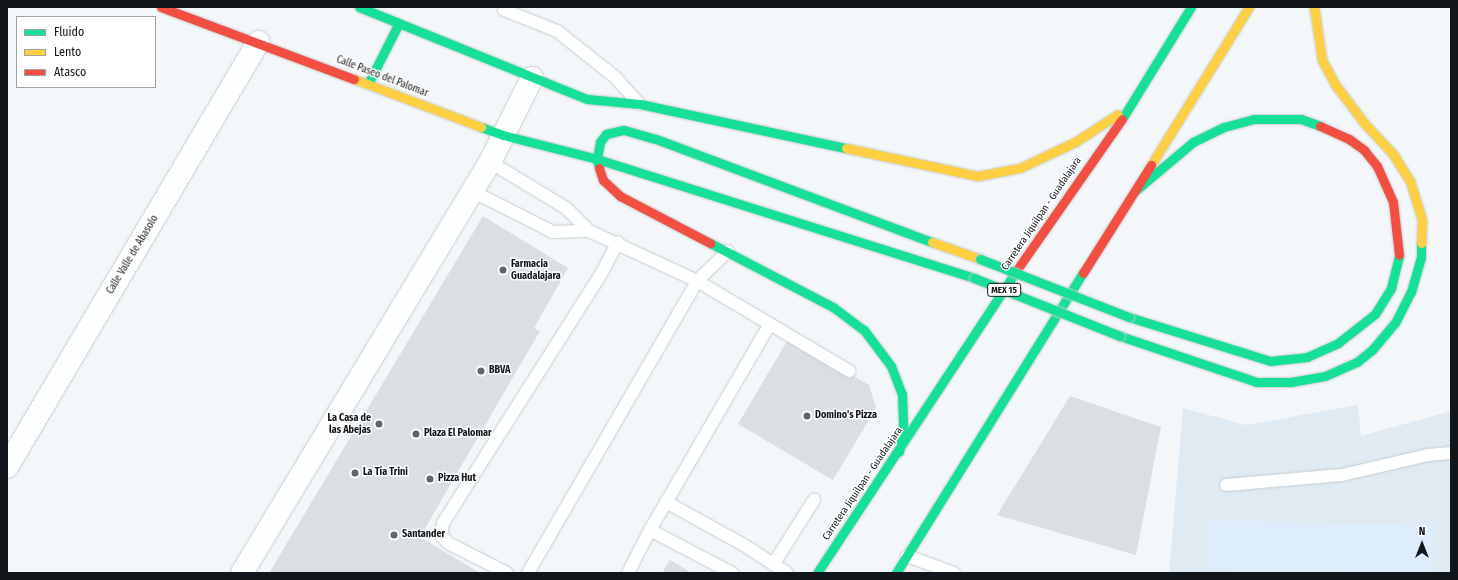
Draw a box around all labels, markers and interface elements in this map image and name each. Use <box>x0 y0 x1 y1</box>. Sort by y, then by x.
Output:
legend <box>16 16 156 88</box>
text: Fluido <box>54 25 84 39</box>
text: Lento <box>54 45 81 59</box>
street label: Calle Paseo del Palomar <box>334 54 430 100</box>
text: Atasco <box>54 65 86 79</box>
street label: Carretera Jiquilpan - Guadalajara <box>1000 155 1084 273</box>
street label: Calle Valle de Abasolo <box>105 213 161 297</box>
place label: Farmacia Guadalajara <box>511 258 561 282</box>
marker: Farmacia Guadalajara <box>498 265 508 275</box>
road number: MEX 15 <box>987 283 1021 297</box>
place label: BBVA <box>489 365 511 377</box>
marker: BBVA <box>476 366 486 376</box>
place label: Domino's Pizza <box>815 410 877 422</box>
marker: Domino's Pizza <box>802 411 812 421</box>
place label: La Casa de las Abejas <box>327 412 371 436</box>
marker: La Casa de las Abejas <box>374 419 384 429</box>
street label: Carretera Jiquilpan - Guadalajara <box>821 425 905 543</box>
place label: Plaza El Palomar <box>424 428 492 440</box>
marker: Plaza El Palomar <box>411 429 421 439</box>
place label: La Tía Trini <box>363 467 408 479</box>
marker: La Tía Trini <box>350 468 360 478</box>
place label: Pizza Hut <box>438 473 476 485</box>
marker: Pizza Hut <box>425 474 435 484</box>
north arrow <box>1402 524 1442 564</box>
text: N <box>1419 525 1425 538</box>
place label: Santander <box>402 529 445 541</box>
marker: Santander <box>389 530 399 540</box>

